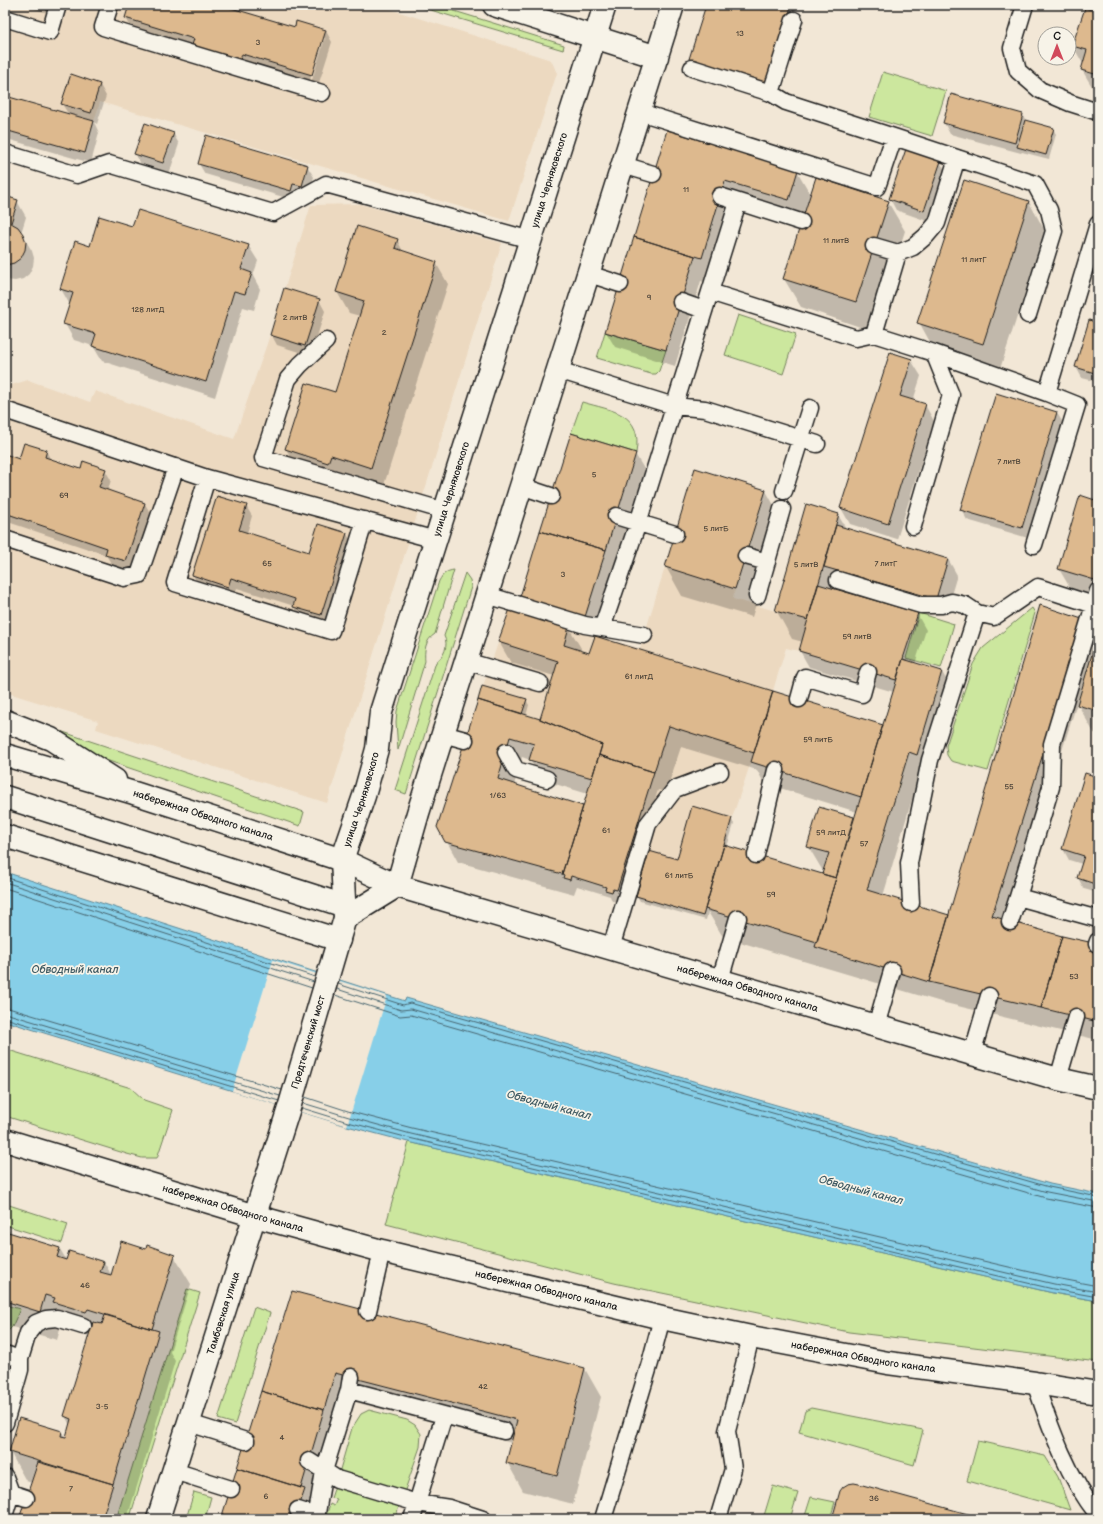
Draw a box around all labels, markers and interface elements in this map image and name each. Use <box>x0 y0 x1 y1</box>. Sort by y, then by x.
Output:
north arrow <box>1037 26 1077 66</box>
house number: 13 <box>736 29 744 38</box>
text: С <box>1053 30 1061 43</box>
house number: 3 <box>256 38 261 47</box>
street label: улица Черняховского <box>529 131 570 229</box>
house number: 11 <box>683 185 689 194</box>
house number: 11 литВ <box>823 236 849 245</box>
house number: 11 литГ <box>961 255 987 264</box>
house number: 9 <box>647 293 652 302</box>
house number: 128 литД <box>131 305 165 314</box>
house number: 2 литВ <box>283 313 307 322</box>
house number: 2 <box>382 328 387 337</box>
street label: улица Черняховского <box>431 440 472 538</box>
house number: 7 литВ <box>997 457 1021 466</box>
house number: 5 <box>592 470 597 479</box>
house number: 69 <box>59 491 69 500</box>
house number: 5 литБ <box>703 524 729 533</box>
house number: 65 <box>262 559 272 568</box>
house number: 7 литГ <box>875 559 898 568</box>
house number: 5 литВ <box>794 560 818 569</box>
house number: 3 <box>561 570 566 579</box>
house number: 59 литВ <box>842 632 872 641</box>
house number: 61 литД <box>625 672 654 681</box>
house number: 59 литБ <box>803 735 833 744</box>
street label: улица Черняховского <box>341 751 382 849</box>
house number: 55 <box>1004 782 1014 791</box>
street label: набережная Обводного канала <box>131 787 275 843</box>
house number: 1/63 <box>490 791 506 800</box>
house number: 61 <box>602 826 610 835</box>
house number: 59 литД <box>816 828 846 837</box>
house number: 57 <box>860 839 868 848</box>
house number: 61 литБ <box>665 871 694 880</box>
house number: 59 <box>766 890 776 899</box>
street label: набережная Обводного канала <box>676 962 820 1015</box>
water label: Обводный канал <box>32 963 119 976</box>
house number: 53 <box>1069 972 1079 981</box>
street label: Предтеченский мост <box>289 994 328 1090</box>
water label: Обводный канал <box>505 1087 593 1123</box>
water label: Обводный канал <box>817 1172 905 1208</box>
street label: набережная Обводного канала <box>161 1182 305 1235</box>
street label: набережная Обводного канала <box>474 1267 619 1313</box>
street label: Тамбовская улица <box>205 1270 242 1356</box>
house number: 46 <box>80 1281 90 1290</box>
street label: набережная Обводного канала <box>790 1339 936 1375</box>
house number: 42 <box>478 1382 488 1391</box>
house number: 3-5 <box>96 1402 109 1411</box>
house number: 4 <box>280 1433 285 1442</box>
house number: 7 <box>69 1484 73 1493</box>
house number: 6 <box>264 1492 269 1501</box>
house number: 36 <box>869 1494 879 1503</box>

